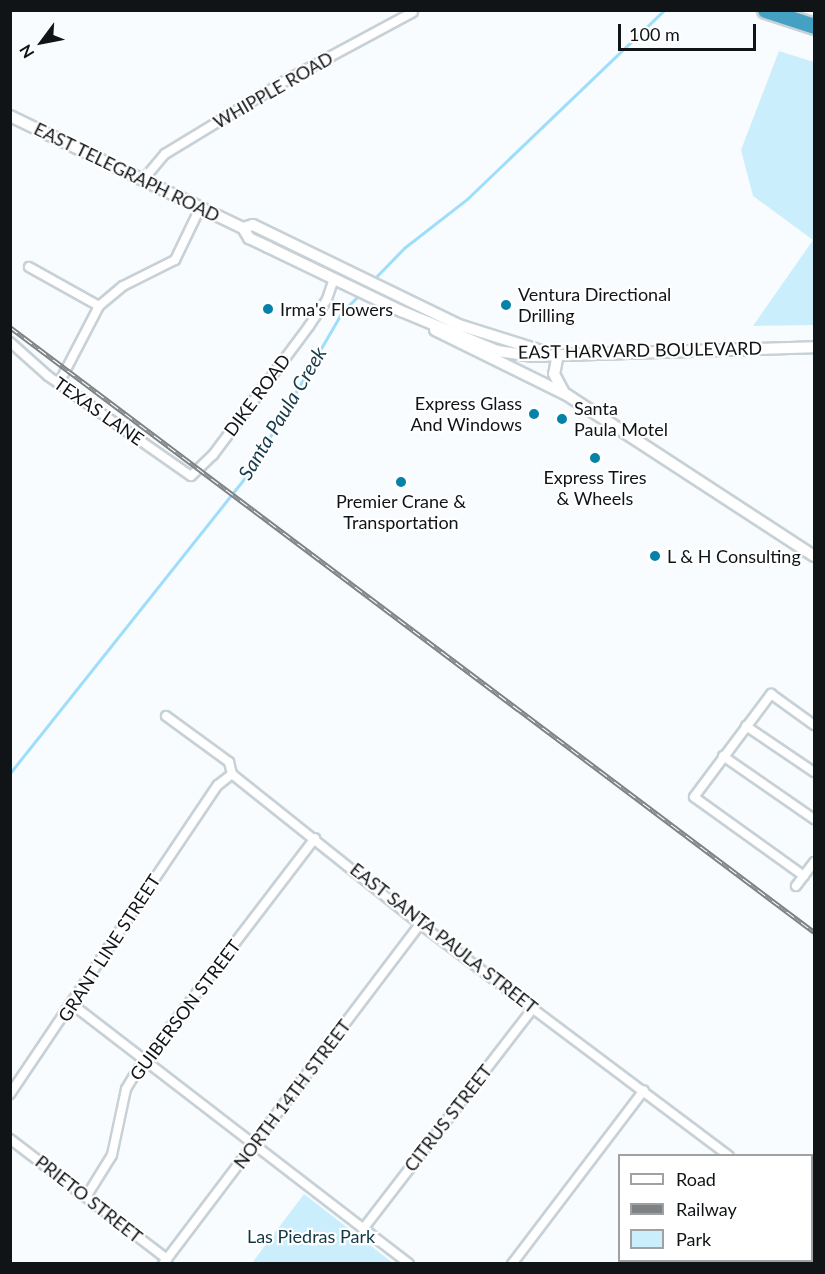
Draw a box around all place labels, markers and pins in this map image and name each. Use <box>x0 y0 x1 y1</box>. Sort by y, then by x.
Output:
place label: Ventura Directional Drilling <box>518 284 671 326</box>
place label: Irma's Flowers <box>280 298 393 320</box>
marker: Ventura Directional Drilling <box>499 298 513 312</box>
marker: Irma's Flowers <box>261 302 275 316</box>
place label: Express Glass And Windows <box>410 393 522 436</box>
place label: Santa Paula Motel <box>574 398 668 440</box>
marker: Express Glass And Windows <box>527 407 541 421</box>
marker: Santa Paula Motel <box>555 412 569 426</box>
marker: Express Tires & Wheels <box>588 451 602 465</box>
place label: Express Tires & Wheels <box>543 467 647 510</box>
marker: Premier Crane & Transportation <box>394 475 408 489</box>
place label: Premier Crane & Transportation <box>336 491 466 534</box>
place label: L & H Consulting <box>667 545 801 567</box>
marker: L & H Consulting <box>648 549 662 563</box>

